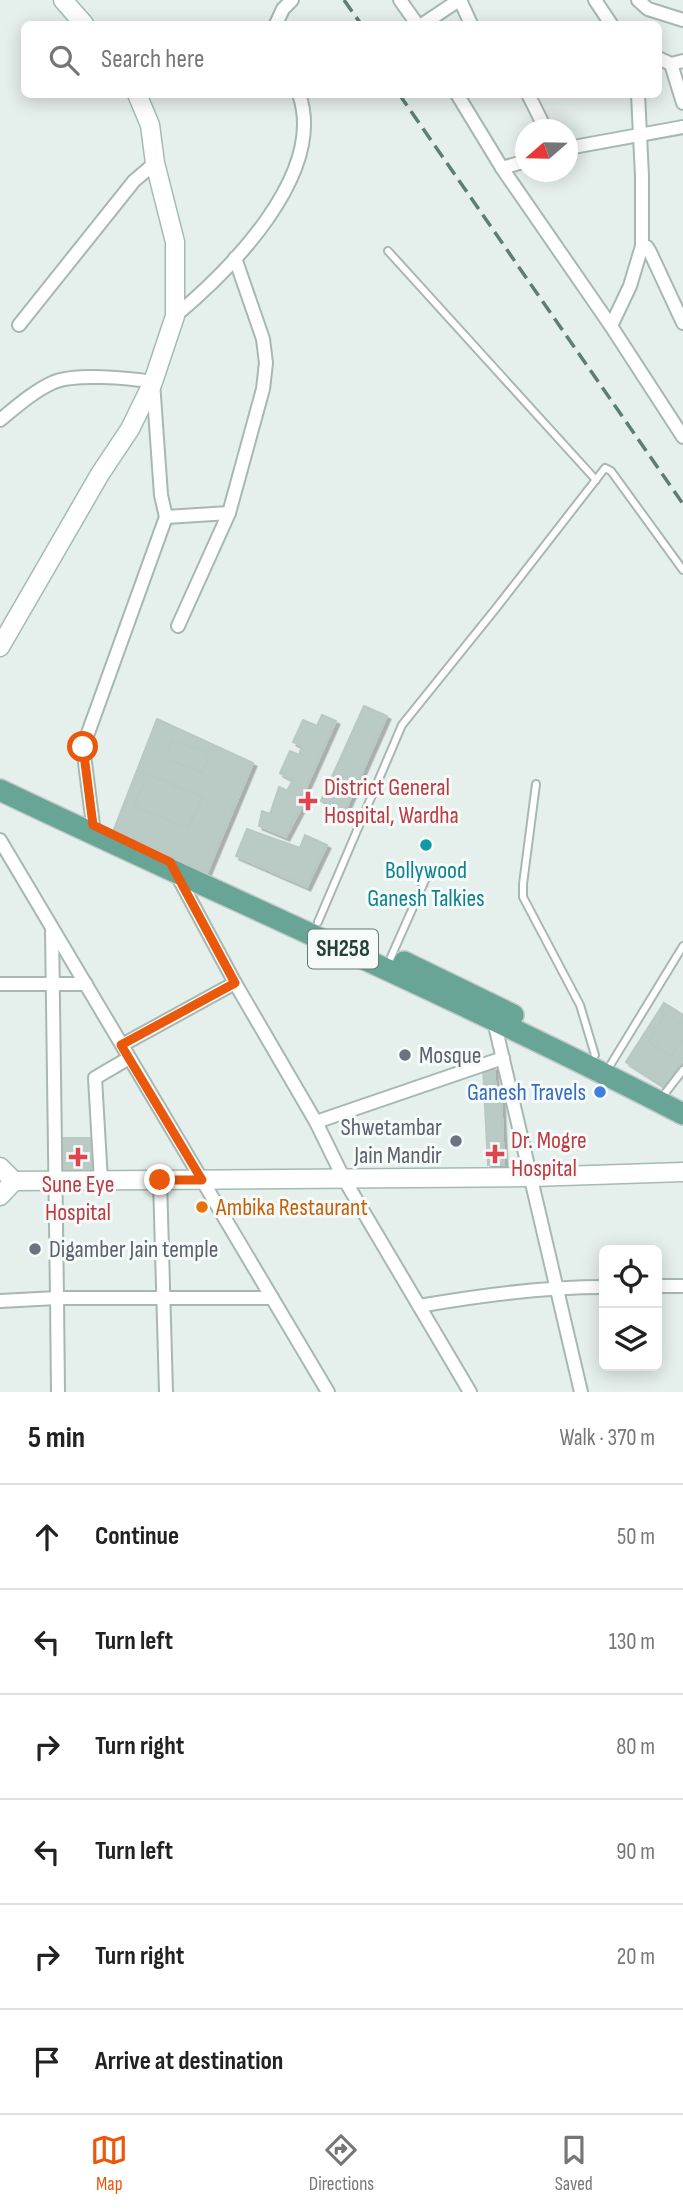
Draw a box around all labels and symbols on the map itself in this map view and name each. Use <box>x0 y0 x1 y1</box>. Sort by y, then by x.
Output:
north arrow <box>515 119 578 182</box>
route start <box>67 731 98 762</box>
place label: District General Hospital, Wardha <box>324 773 459 830</box>
marker: District General Hospital, Wardha <box>298 791 318 811</box>
marker: Bollywood Ganesh Talkies <box>418 837 434 853</box>
place label: Bollywood Ganesh Talkies <box>367 856 485 913</box>
road number: SH258 <box>308 930 378 968</box>
place label: Mosque <box>419 1041 482 1070</box>
marker: Mosque <box>397 1047 413 1063</box>
place label: Ganesh Travels <box>467 1078 586 1107</box>
marker: Ganesh Travels <box>592 1084 608 1100</box>
place label: Shwetambar Jain Mandir <box>341 1113 442 1170</box>
place label: Dr. Mogre Hospital <box>511 1126 587 1183</box>
marker: Shwetambar Jain Mandir <box>448 1133 464 1149</box>
marker: Dr. Mogre Hospital <box>485 1144 505 1164</box>
marker: Sune Eye Hospital <box>68 1147 88 1167</box>
route end <box>144 1164 175 1195</box>
place label: Sune Eye Hospital <box>42 1170 114 1227</box>
place label: Ambika Restaurant <box>215 1193 368 1222</box>
marker: Ambika Restaurant <box>194 1199 210 1215</box>
place label: Digamber Jain temple <box>49 1235 218 1264</box>
marker: Digamber Jain temple <box>27 1241 43 1257</box>

